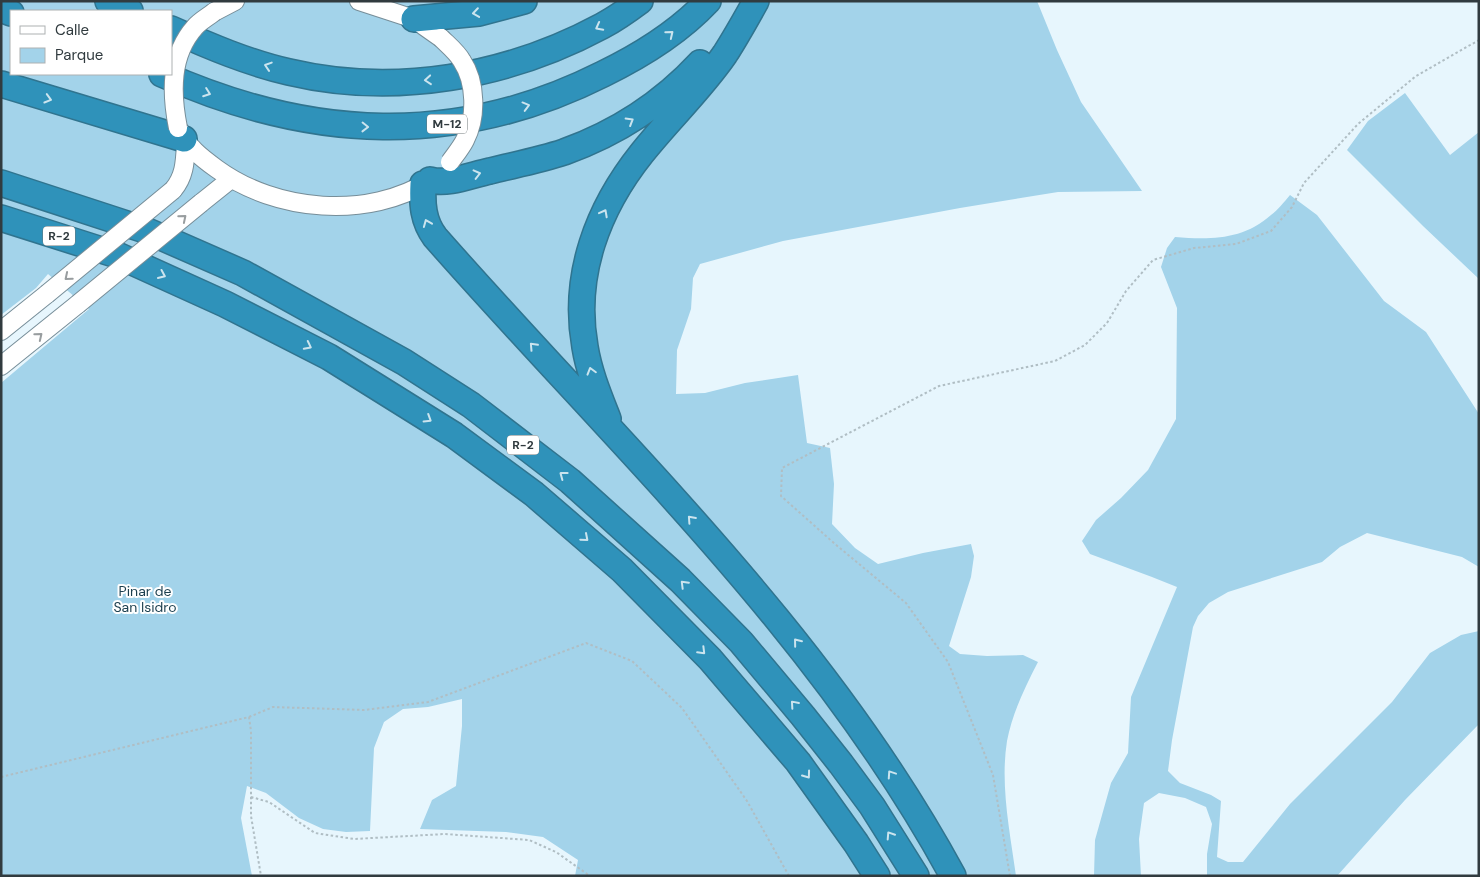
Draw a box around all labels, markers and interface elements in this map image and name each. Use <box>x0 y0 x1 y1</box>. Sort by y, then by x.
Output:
one-way arrow <box>472 7 480 18</box>
legend <box>10 10 172 75</box>
text: Calle <box>55 20 89 40</box>
one-way arrow <box>595 21 604 31</box>
one-way arrow <box>664 31 673 39</box>
text: Parque <box>55 45 103 65</box>
one-way arrow <box>264 61 272 71</box>
one-way arrow <box>424 74 432 85</box>
one-way arrow <box>202 87 211 97</box>
one-way arrow <box>43 93 51 103</box>
one-way arrow <box>521 102 529 112</box>
road number: M-12 <box>427 115 467 134</box>
one-way arrow <box>625 117 634 127</box>
one-way arrow <box>362 121 370 132</box>
one-way arrow <box>473 169 482 180</box>
one-way arrow <box>598 209 608 218</box>
one-way arrow <box>177 215 186 223</box>
one-way arrow <box>423 219 434 228</box>
road number: R-2 <box>43 227 75 246</box>
one-way arrow <box>157 269 166 279</box>
one-way arrow <box>65 271 74 280</box>
one-way arrow <box>33 333 42 341</box>
one-way arrow <box>303 340 312 350</box>
one-way arrow <box>530 342 539 351</box>
one-way arrow <box>586 366 597 375</box>
one-way arrow <box>422 412 431 422</box>
road number: R-2 <box>507 436 539 454</box>
one-way arrow <box>560 473 569 481</box>
one-way arrow <box>688 515 697 524</box>
one-way arrow <box>579 533 588 542</box>
one-way arrow <box>681 581 690 590</box>
park label: Pinar de San Isidro <box>113 582 177 616</box>
one-way arrow <box>795 639 803 648</box>
one-way arrow <box>696 645 705 654</box>
one-way arrow <box>791 701 799 710</box>
one-way arrow <box>801 769 810 778</box>
one-way arrow <box>888 771 897 780</box>
one-way arrow <box>887 831 896 840</box>

